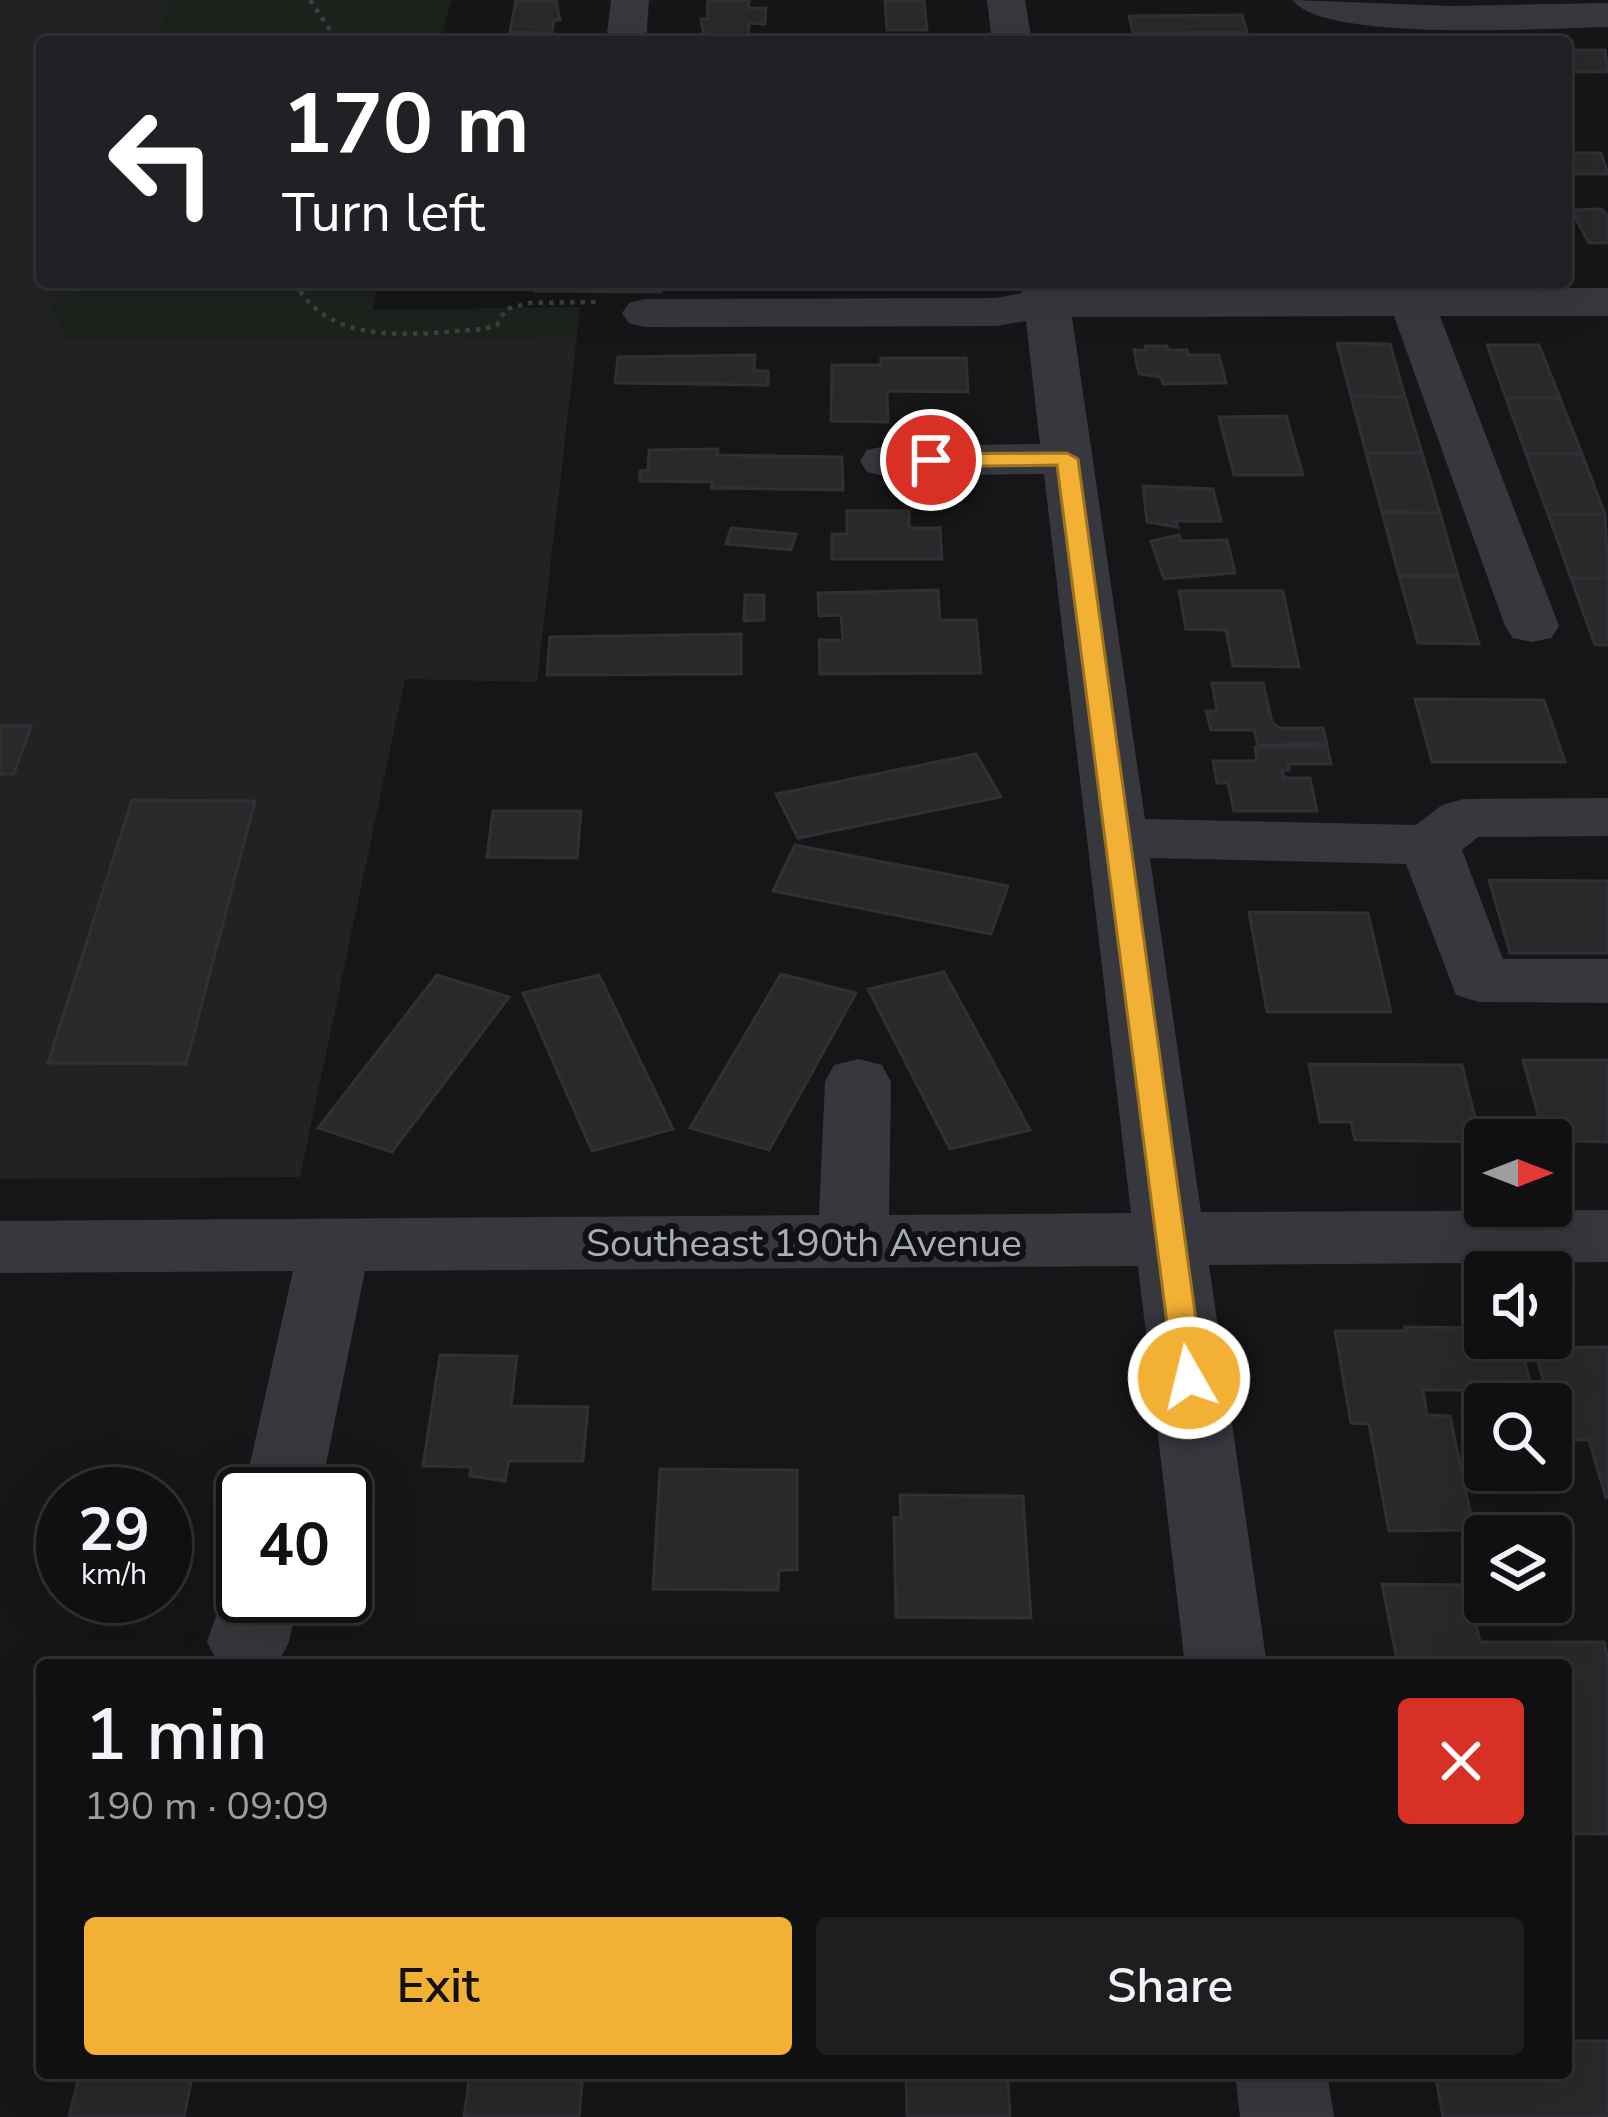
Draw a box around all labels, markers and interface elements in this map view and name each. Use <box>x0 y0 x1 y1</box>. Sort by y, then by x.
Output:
text: 170 m <box>282 67 530 182</box>
icon: left <box>84 84 240 240</box>
text: Turn left <box>282 176 485 250</box>
pin <box>880 409 982 511</box>
icon: arrive <box>898 427 964 493</box>
north arrow <box>1464 1119 1572 1227</box>
map controls <box>1464 1119 1572 1623</box>
street label: Southeast 190th Avenue <box>586 1217 1022 1270</box>
button: sound <box>1464 1251 1572 1359</box>
position arrow <box>1126 1315 1252 1441</box>
button: search <box>1464 1383 1572 1491</box>
speed limit sign: 40 <box>216 1467 372 1623</box>
text: 29 <box>78 1489 150 1571</box>
button: layers <box>1464 1515 1572 1623</box>
text: km/h <box>81 1554 147 1595</box>
text: 1 min <box>84 1686 267 1784</box>
button: close <box>1398 1698 1524 1824</box>
text: 190 m · 09:09 <box>84 1780 329 1833</box>
button: Exit <box>84 1917 792 2055</box>
button: Share <box>816 1917 1524 2055</box>

